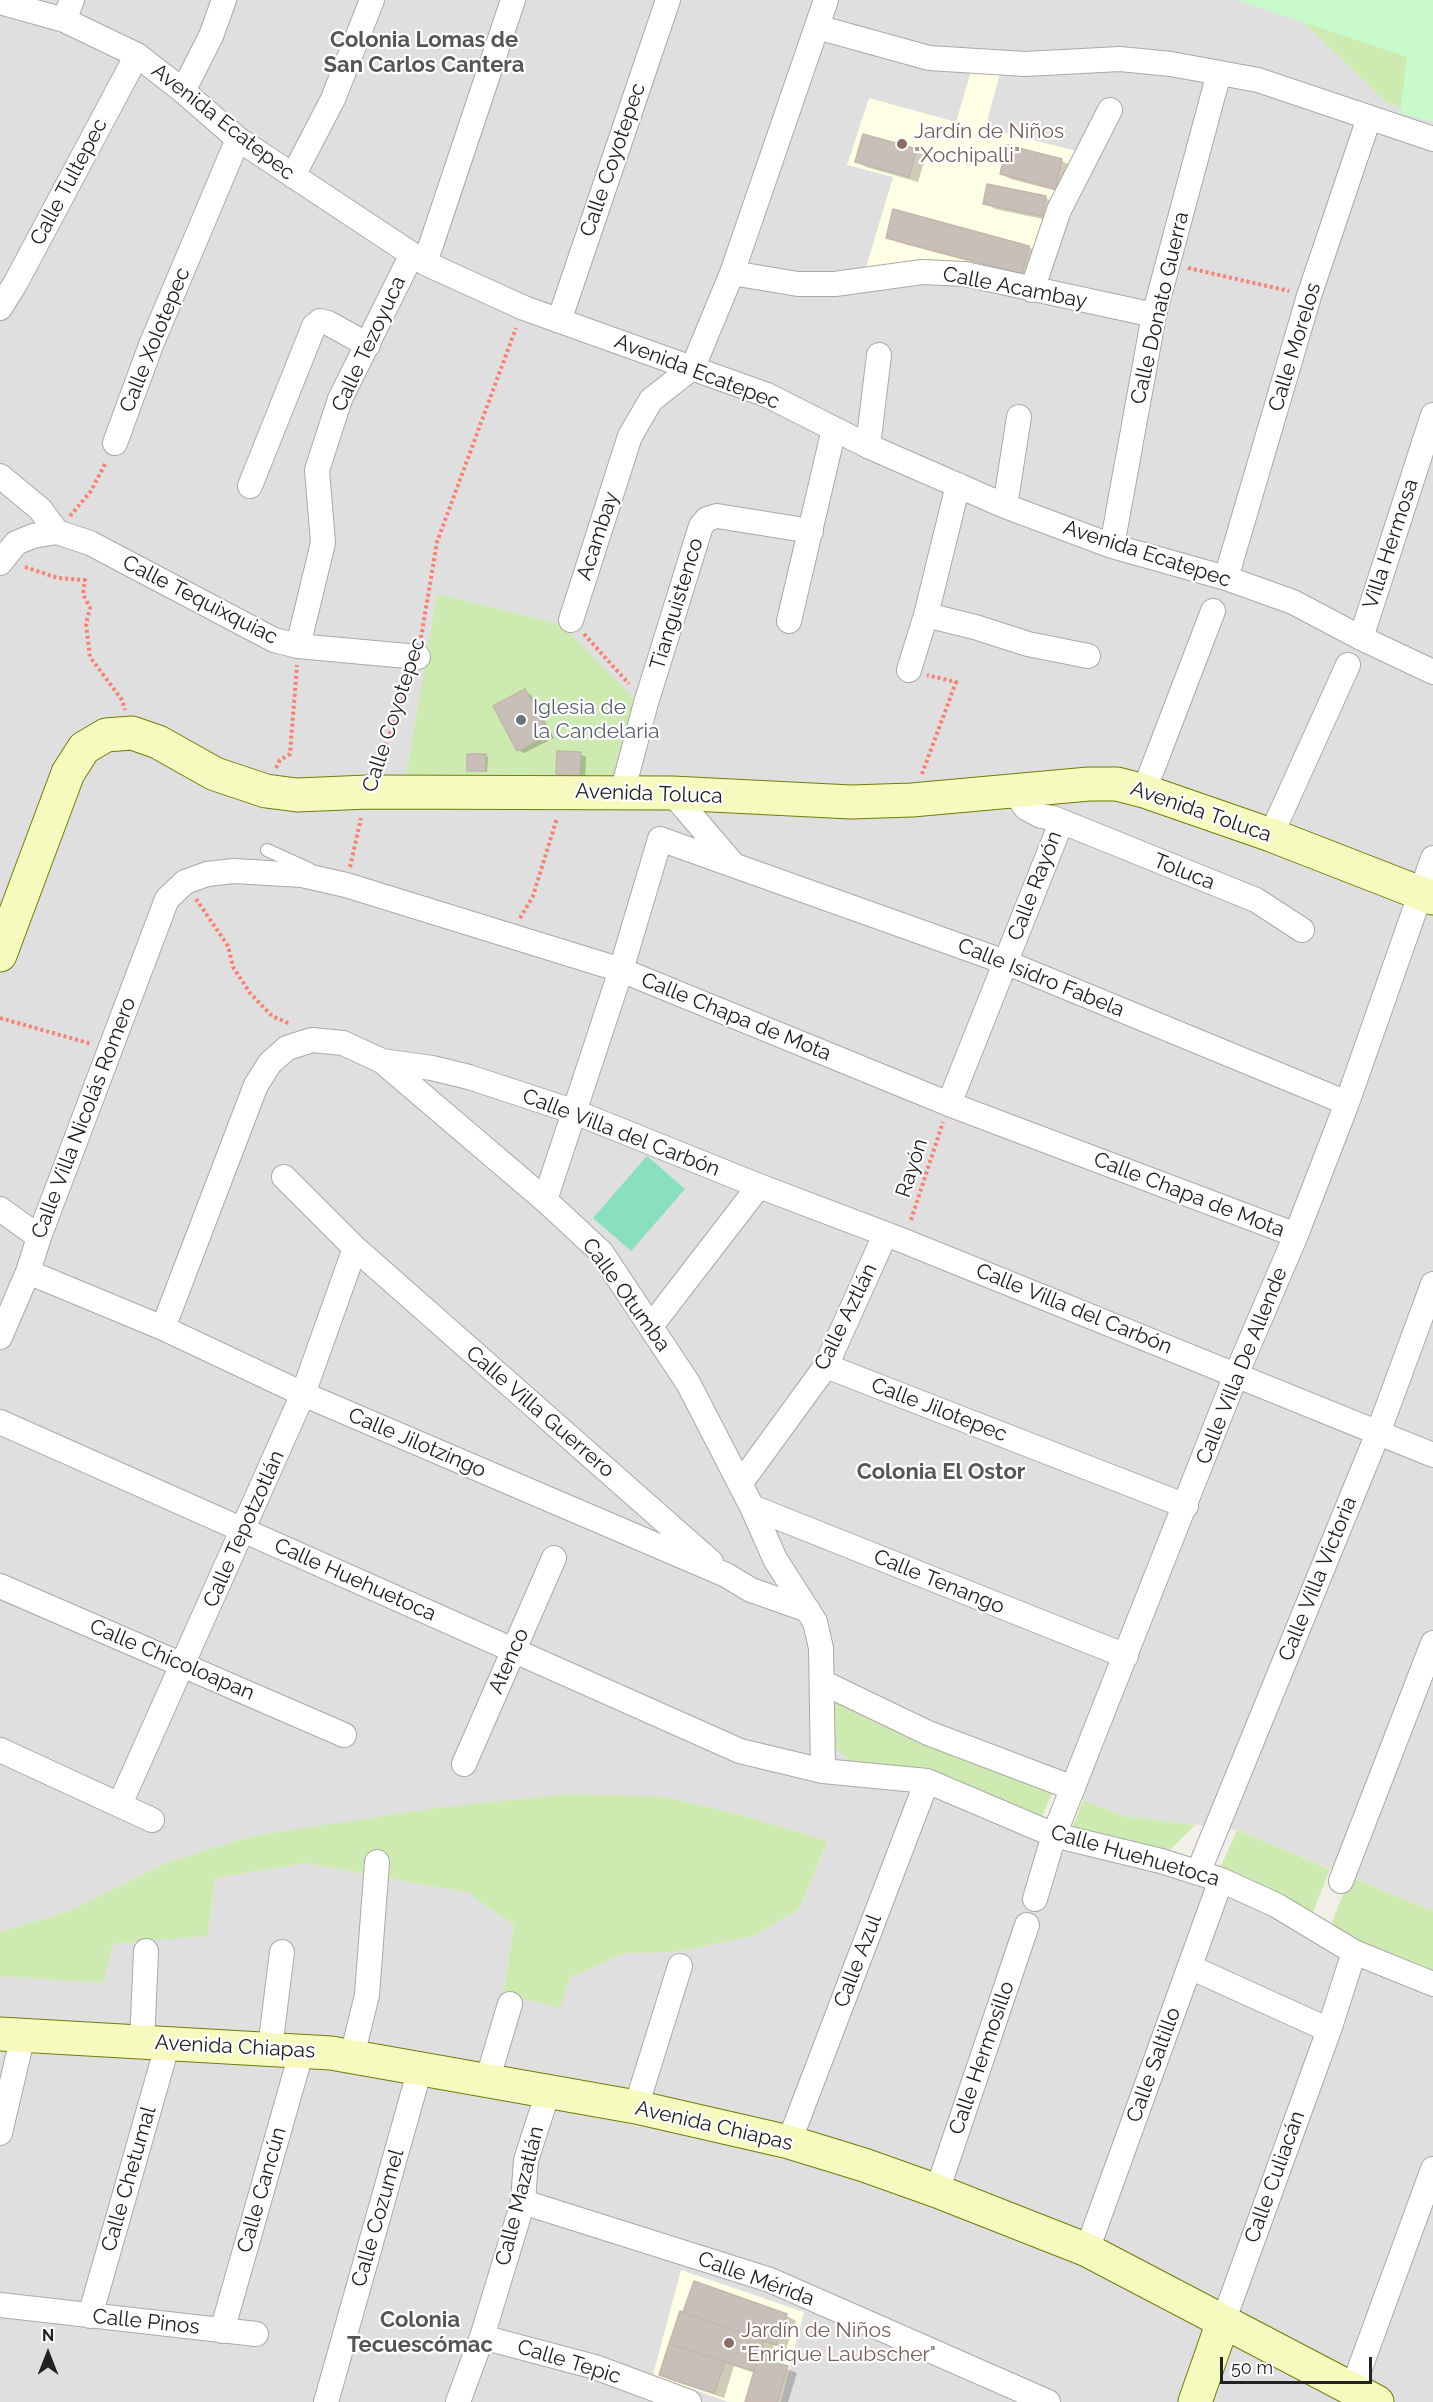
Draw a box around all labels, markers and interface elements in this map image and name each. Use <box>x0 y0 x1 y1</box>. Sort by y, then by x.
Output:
district label: Colonia Lomas de San Carlos Cantera <box>324 27 524 78</box>
street label: Avenida Ecatepec <box>146 58 300 186</box>
street label: Calle Coyotepec <box>575 80 651 240</box>
street label: Calle Tultepec <box>25 114 113 250</box>
place label: Jardín de Niños "Xochipalli" <box>914 119 1064 169</box>
marker: Jardín de Niños "Xochipalli" <box>895 137 909 151</box>
street label: Calle Donato Guerra <box>1126 209 1194 407</box>
street label: Calle Acambay <box>941 262 1089 314</box>
street label: Calle Xolotepec <box>114 264 196 416</box>
street label: Calle Tezoyuca <box>327 272 411 416</box>
street label: Calle Morelos <box>1263 280 1327 414</box>
street label: Avenida Ecatepec <box>611 329 783 415</box>
street label: Villa Hermosa <box>1358 476 1424 612</box>
street label: Acambay <box>572 489 624 583</box>
street label: Avenida Ecatepec <box>1060 515 1234 593</box>
street label: Tianguistenco <box>645 535 709 673</box>
street label: Calle Tequixquiac <box>118 550 282 650</box>
street label: Calle Coyotepec <box>357 635 431 795</box>
place label: Iglesia de la Candelaria <box>533 695 660 745</box>
marker: Iglesia de la Candelaria <box>514 713 528 727</box>
street label: Avenida Toluca <box>1127 776 1275 848</box>
street label: Avenida Toluca <box>575 779 723 809</box>
street label: Calle Rayón <box>1003 828 1067 944</box>
street label: Toluca <box>1150 848 1218 896</box>
street label: Calle Isidro Fabela <box>954 933 1128 1023</box>
street label: Calle Chapa de Mota <box>637 967 835 1067</box>
street label: Calle Villa Nicolás Romero <box>26 994 142 1242</box>
street label: Calle Villa del Carbón <box>519 1084 723 1182</box>
street label: Rayón <box>891 1135 933 1201</box>
street label: Calle Chapa de Mota <box>1090 1147 1288 1243</box>
street label: Calle Otumba <box>576 1233 676 1357</box>
street label: Calle Villa del Carbón <box>972 1258 1176 1360</box>
street label: Calle Aztlán <box>809 1259 883 1375</box>
street label: Calle Villa De Allende <box>1191 1264 1293 1468</box>
street label: Calle Villa Guerrero <box>461 1341 619 1483</box>
street label: Calle Jilotepec <box>867 1372 1011 1448</box>
street label: Calle Jilotzingo <box>344 1403 490 1483</box>
street label: Calle Tepotzotlán <box>198 1447 290 1611</box>
district label: Colonia El Ostor <box>857 1459 1025 1485</box>
street label: Calle Villa Victoria <box>1274 1493 1362 1665</box>
street label: Calle Huehuetoca <box>270 1533 440 1627</box>
street label: Calle Tenango <box>870 1544 1008 1620</box>
street label: Calle Chicoloapan <box>86 1614 258 1706</box>
street label: Atenco <box>483 1624 535 1698</box>
street label: Calle Huehuetoca <box>1048 1820 1222 1892</box>
street label: Calle Azul <box>829 1911 887 2011</box>
street label: Calle Hermosillo <box>944 1978 1020 2138</box>
street label: Calle Saltillo <box>1122 2004 1186 2126</box>
street label: Avenida Chiapas <box>154 2030 316 2064</box>
street label: Avenida Chiapas <box>633 2096 795 2156</box>
street label: Calle Chetumal <box>96 2104 162 2254</box>
street label: Calle Culiacán <box>1239 2107 1311 2247</box>
street label: Calle Cancún <box>232 2124 292 2256</box>
street label: Calle Mazatlán <box>490 2124 550 2268</box>
street label: Calle Cozumel <box>346 2146 410 2290</box>
street label: Calle Mérida <box>694 2246 818 2312</box>
street label: Calle Pinos <box>91 2304 201 2340</box>
district label: Colonia Tecuescómac <box>347 2307 493 2358</box>
place label: Jardín de Niños "Enrique Laubscher" <box>741 2318 936 2368</box>
north arrow <box>18 2324 78 2384</box>
text: N <box>42 2326 54 2345</box>
street label: Calle Tepic <box>514 2334 624 2390</box>
marker: Jardín de Niños "Enrique Laubscher" <box>722 2336 736 2350</box>
scale bar <box>1223 2345 1374 2383</box>
text: 50 m <box>1231 2357 1273 2378</box>

